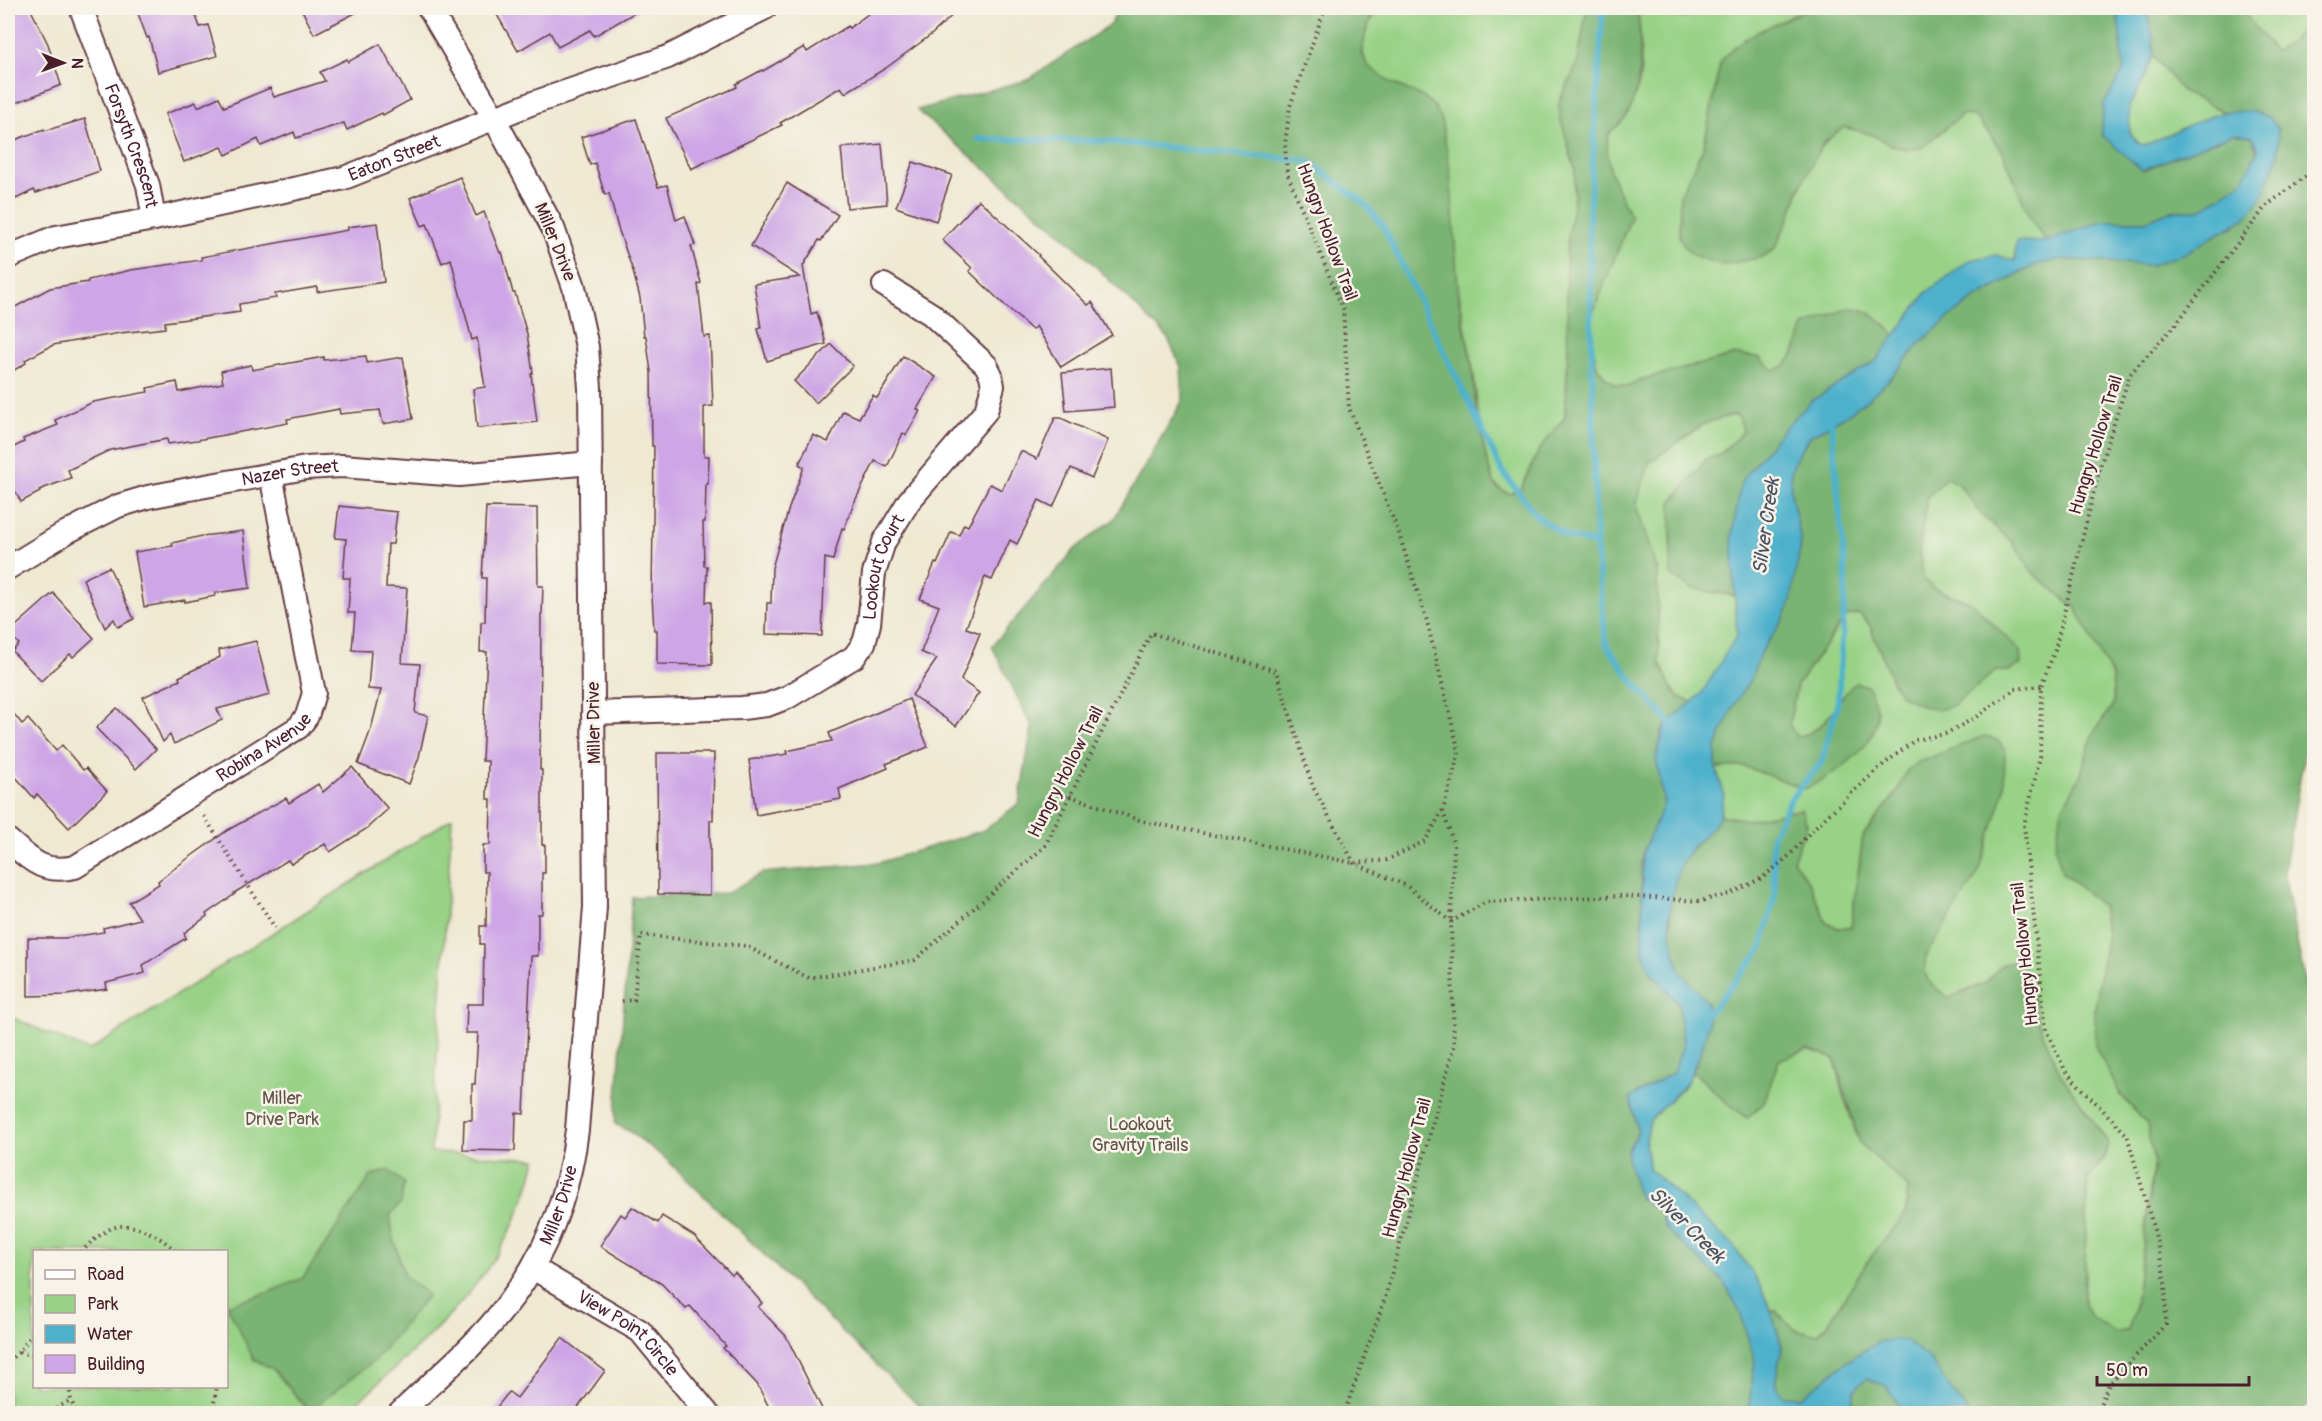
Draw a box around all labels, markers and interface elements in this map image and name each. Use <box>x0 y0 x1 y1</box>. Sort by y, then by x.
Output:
north arrow <box>33 33 93 93</box>
text: N <box>67 58 87 69</box>
street label: Forsyth Crescent <box>99 80 163 210</box>
street label: Eaton Street <box>345 129 444 187</box>
street label: Hungry Hollow Trail <box>1291 160 1363 304</box>
street label: Miller Drive <box>529 200 581 285</box>
street label: Hungry Hollow Trail <box>2064 372 2128 518</box>
street label: Nazer Street <box>240 455 340 491</box>
water label: Silver Creek <box>1747 474 1785 576</box>
street label: Lookout Court <box>858 509 910 621</box>
street label: Miller Drive <box>582 681 606 764</box>
street label: Hungry Hollow Trail <box>1023 702 1109 842</box>
street label: Robina Avenue <box>212 708 317 787</box>
street label: Hungry Hollow Trail <box>2006 881 2044 1027</box>
park label: Miller Drive Park <box>245 1087 319 1131</box>
street label: Hungry Hollow Trail <box>1377 1095 1437 1241</box>
park label: Lookout Gravity Trails <box>1092 1113 1188 1157</box>
street label: Miller Drive <box>534 1163 582 1248</box>
water label: Silver Creek <box>1644 1182 1731 1269</box>
legend <box>33 1250 228 1388</box>
text: Road <box>87 1263 124 1286</box>
street label: View Point Circle <box>573 1285 684 1381</box>
text: Park <box>87 1293 119 1316</box>
text: Water <box>87 1323 133 1346</box>
scale bar <box>2097 1349 2248 1387</box>
text: Building <box>87 1353 145 1376</box>
text: 50 m <box>2106 1359 2148 1382</box>

